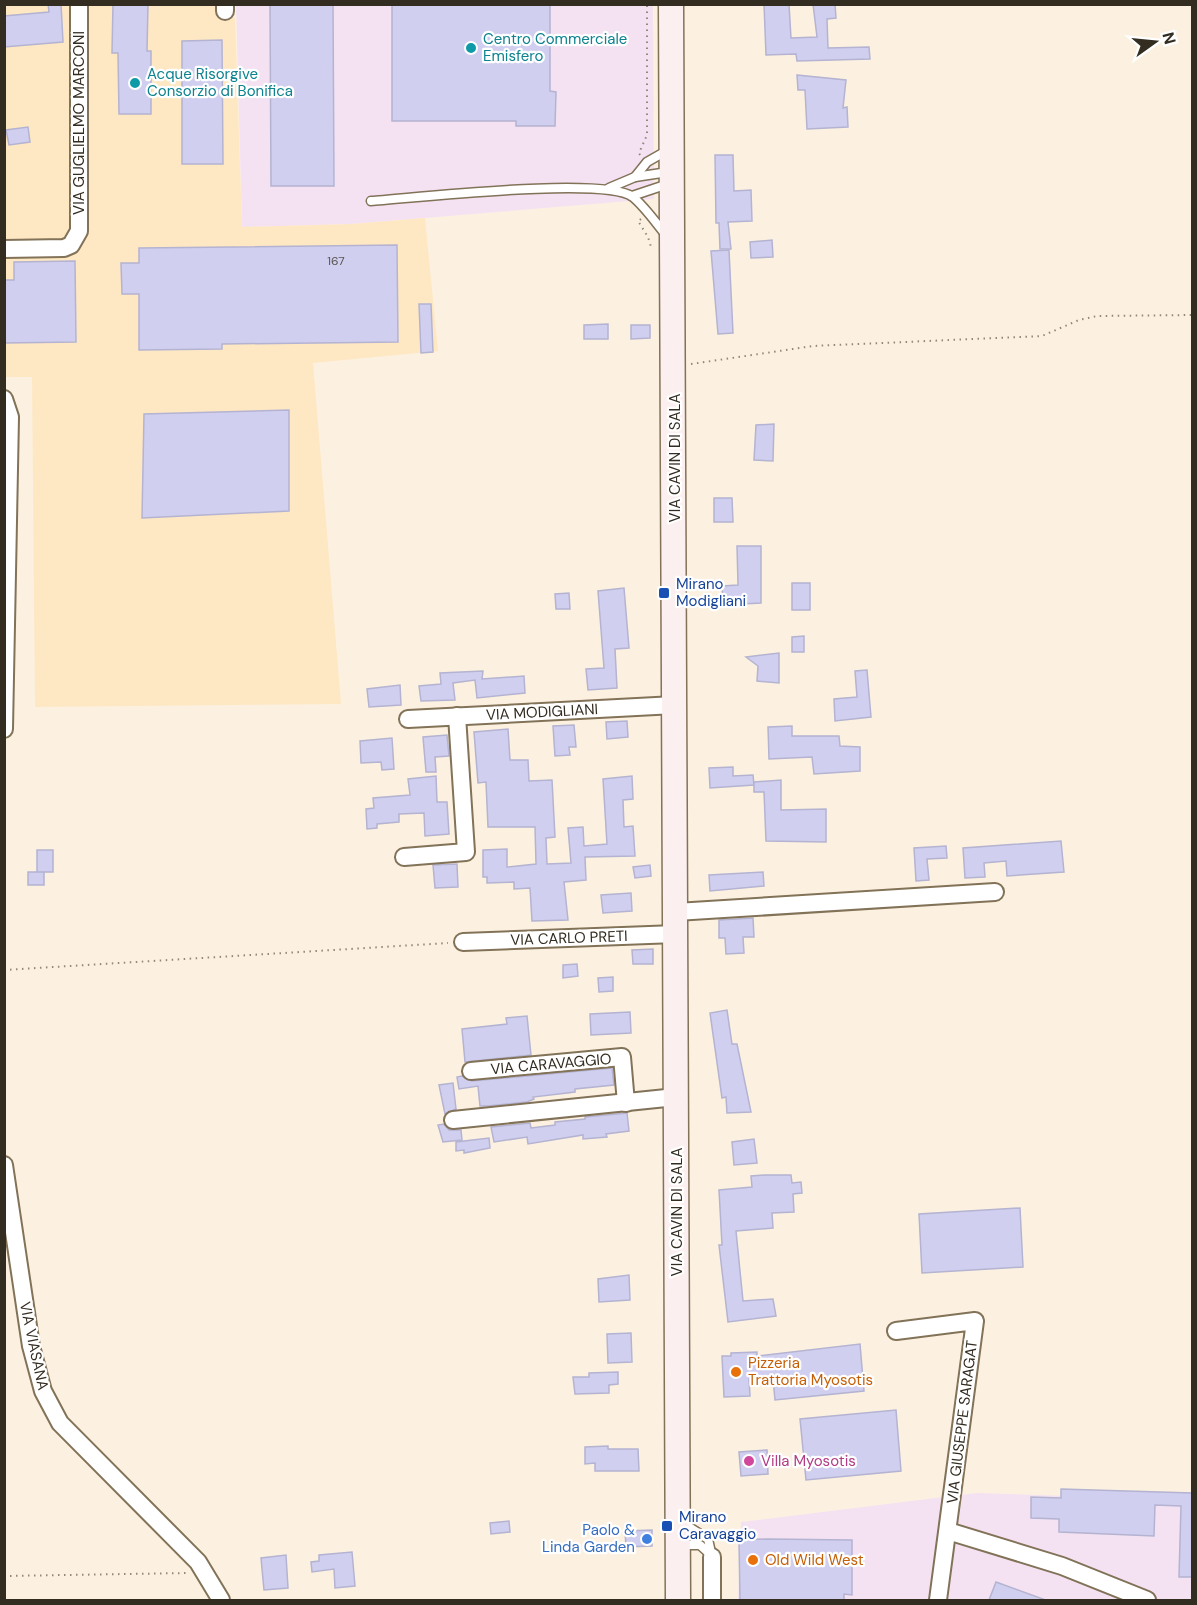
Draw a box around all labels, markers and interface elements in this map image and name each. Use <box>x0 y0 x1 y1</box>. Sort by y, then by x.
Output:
north arrow <box>1125 12 1185 72</box>
place label: Centro Commerciale Emisfero <box>483 29 627 66</box>
text: N <box>1157 30 1181 47</box>
street label: VIA GUGLIELMO MARCONI <box>69 31 89 215</box>
marker: Centro Commerciale Emisfero <box>464 41 478 55</box>
place label: Acque Risorgive Consorzio di Bonifica <box>147 64 293 101</box>
marker: Acque Risorgive Consorzio di Bonifica <box>128 76 142 90</box>
house number: 167 <box>327 253 345 269</box>
street label: VIA CAVIN DI SALA <box>665 394 685 522</box>
place label: Mirano Modigliani <box>676 574 746 611</box>
marker: Mirano Modigliani <box>657 586 671 600</box>
street label: VIA MODIGLIANI <box>485 699 599 725</box>
street label: VIA CARLO PRETI <box>510 926 628 950</box>
street label: VIA CARAVAGGIO <box>490 1049 612 1079</box>
street label: VIA CAVIN DI SALA <box>667 1148 687 1276</box>
street label: VIA VIASANA <box>15 1300 53 1392</box>
street label: VIA GIUSEPPE SARAGAT <box>942 1339 982 1505</box>
place label: Pizzeria Trattoria Myosotis <box>748 1353 873 1390</box>
marker: Pizzeria Trattoria Myosotis <box>729 1365 743 1379</box>
place label: Villa Myosotis <box>761 1451 856 1471</box>
marker: Villa Myosotis <box>742 1454 756 1468</box>
place label: Mirano Caravaggio <box>679 1507 756 1544</box>
marker: Mirano Caravaggio <box>660 1519 674 1533</box>
place label: Paolo & Linda Garden <box>542 1520 635 1557</box>
marker: Paolo & Linda Garden <box>640 1532 654 1546</box>
place label: Old Wild West <box>765 1550 864 1570</box>
marker: Old Wild West <box>746 1553 760 1567</box>

